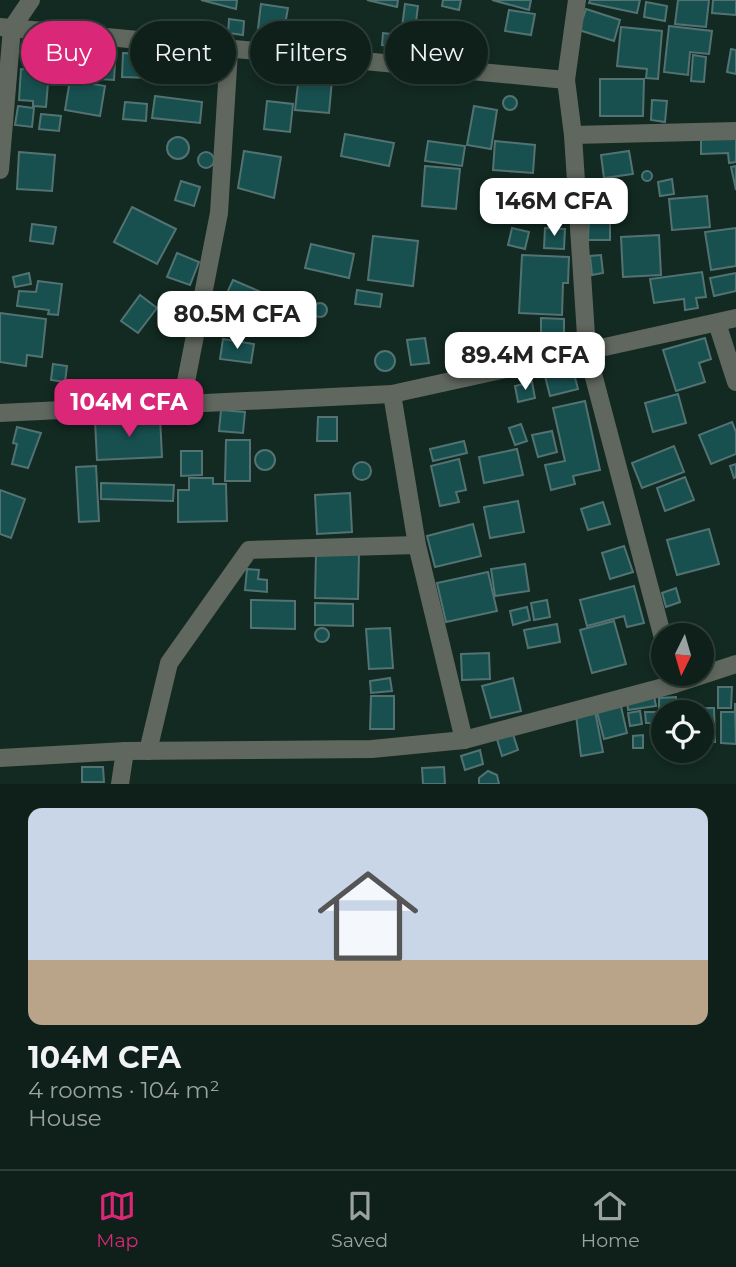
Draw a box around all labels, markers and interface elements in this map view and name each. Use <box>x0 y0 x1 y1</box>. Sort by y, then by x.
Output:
chip: Buy <box>21 21 116 84</box>
chip: Rent <box>130 21 236 84</box>
chip: Filters <box>250 21 371 84</box>
chip: New <box>385 21 488 84</box>
pin: 146M CFA <box>482 178 626 238</box>
text: 146M CFA <box>496 187 612 215</box>
pin: 80.5M CFA <box>157 292 317 351</box>
text: 80.5M CFA <box>174 300 301 328</box>
pin: 89.4M CFA <box>445 332 605 392</box>
text: 89.4M CFA <box>461 341 589 369</box>
pin: 104M CFA <box>57 380 201 439</box>
text: 104M CFA <box>70 388 188 416</box>
north arrow <box>651 623 714 686</box>
map controls <box>651 623 714 763</box>
button: locate <box>651 700 714 763</box>
icon: home <box>305 853 431 979</box>
text: 104M CFA <box>28 1039 181 1076</box>
text: 4 rooms · 104 m² <box>28 1076 220 1104</box>
text: House <box>28 1104 102 1132</box>
tab: Map <box>96 1187 139 1252</box>
tab: Saved <box>331 1187 388 1252</box>
tab: Home <box>581 1187 640 1252</box>

